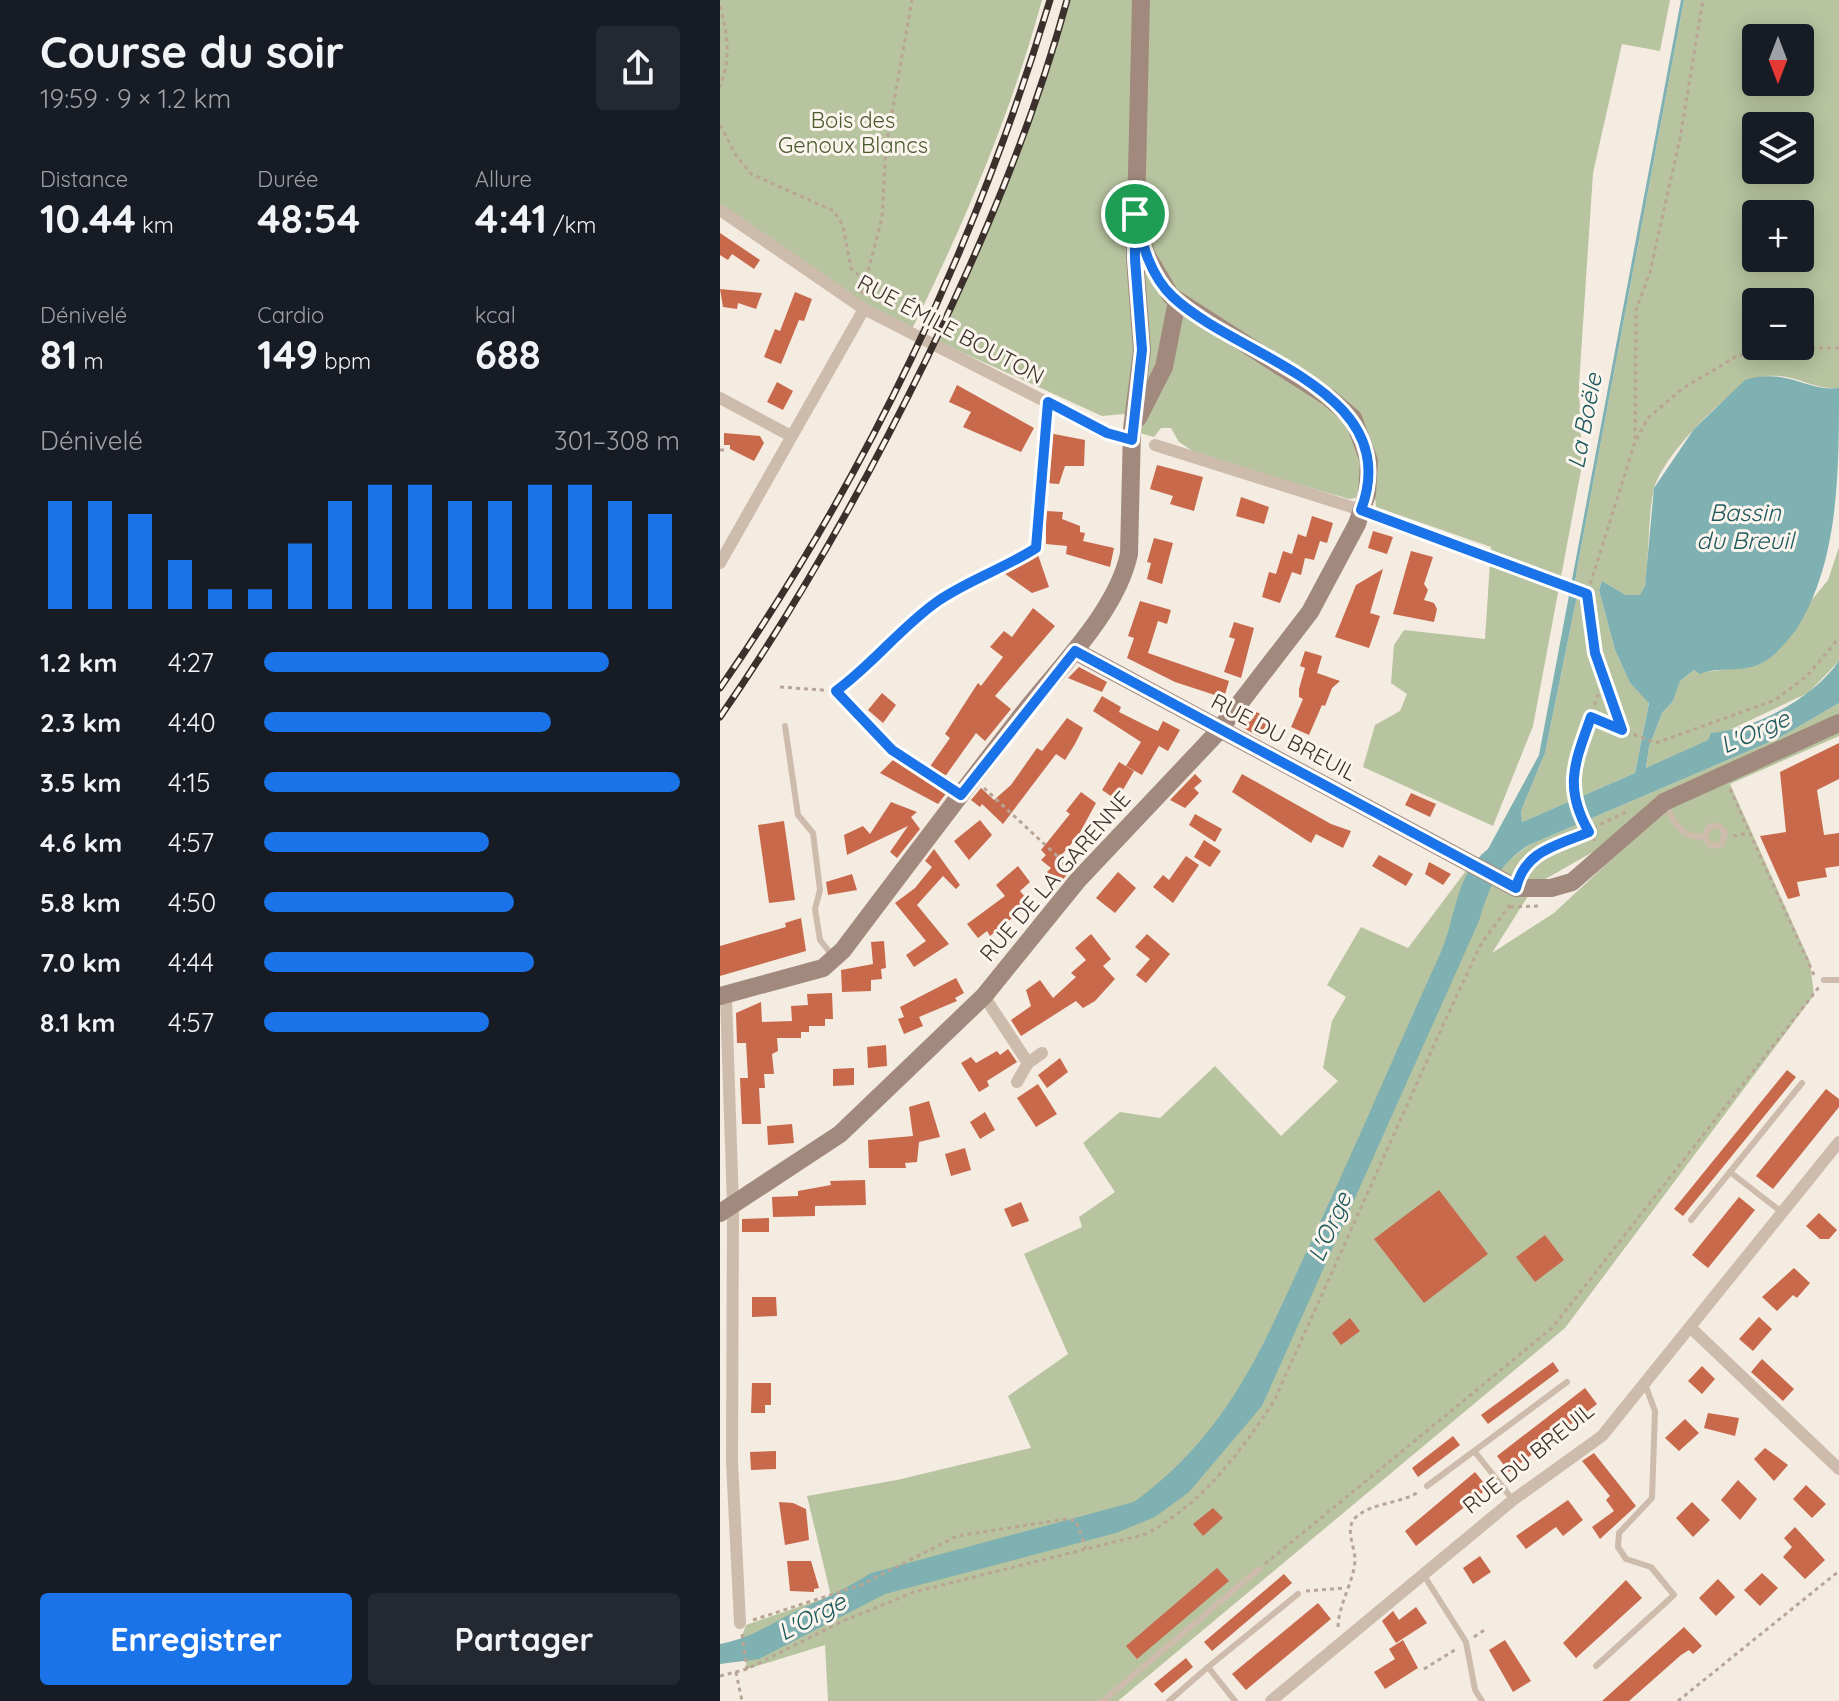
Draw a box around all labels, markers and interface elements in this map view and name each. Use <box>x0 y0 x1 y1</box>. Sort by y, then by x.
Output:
text: Course du soir <box>40 24 344 79</box>
north arrow <box>1742 24 1814 96</box>
map controls <box>1742 24 1814 360</box>
button: share <box>596 26 680 110</box>
text: 19:59 · 9 × 1.2 km <box>40 82 231 115</box>
park label: Bois des Genoux Blancs <box>778 106 928 159</box>
button: layers <box>1742 112 1814 184</box>
text: Distance <box>40 165 128 193</box>
text: Durée <box>257 165 319 193</box>
text: Allure <box>475 165 532 193</box>
pin <box>1101 180 1169 248</box>
icon: arrive <box>1113 192 1157 236</box>
text: 10.44 <box>40 193 136 243</box>
text: 48:54 <box>257 193 360 243</box>
text: 4:41 <box>475 193 547 243</box>
button: + <box>1742 200 1814 272</box>
text: km <box>136 211 174 239</box>
text: /km <box>547 211 596 239</box>
street label: RUE ÉMILE BOUTON <box>853 268 1049 390</box>
button: − <box>1742 288 1814 360</box>
text: Dénivelé <box>40 301 127 329</box>
text: Cardio <box>257 301 324 329</box>
text: kcal <box>475 301 516 329</box>
text: 81 <box>40 329 77 379</box>
text: 149 <box>257 329 318 379</box>
text: 688 <box>475 329 541 379</box>
text: m <box>77 347 104 375</box>
text: bpm <box>318 347 371 375</box>
water label: La Boële <box>1560 369 1608 471</box>
text: Dénivelé <box>40 424 143 457</box>
text: 301–308 m <box>554 424 680 457</box>
water label: Bassin du Breuil <box>1696 497 1796 555</box>
text: 1.2 km <box>40 646 117 679</box>
text: 4:27 <box>168 646 214 679</box>
street label: RUE DU BREUIL <box>1206 687 1362 787</box>
water label: L'Orge <box>1715 702 1795 760</box>
text: 2.3 km <box>40 706 121 739</box>
text: 4:40 <box>168 706 216 739</box>
text: 3.5 km <box>40 766 121 799</box>
text: 4:15 <box>168 766 210 799</box>
street label: RUE DE LA GARENNE <box>973 785 1137 967</box>
text: 4.6 km <box>40 826 122 859</box>
text: 4:57 <box>168 826 214 859</box>
text: 5.8 km <box>40 886 121 919</box>
text: 4:50 <box>168 886 216 919</box>
text: 7.0 km <box>40 946 121 979</box>
text: 4:44 <box>168 946 214 979</box>
text: 8.1 km <box>40 1006 116 1039</box>
text: 4:57 <box>168 1006 214 1039</box>
water label: L'Orge <box>1301 1186 1358 1266</box>
street label: RUE DU BREUIL <box>1457 1396 1600 1519</box>
water label: L'Orge <box>772 1585 852 1646</box>
button: Enregistrer <box>40 1593 352 1685</box>
button: Partager <box>368 1593 680 1685</box>

